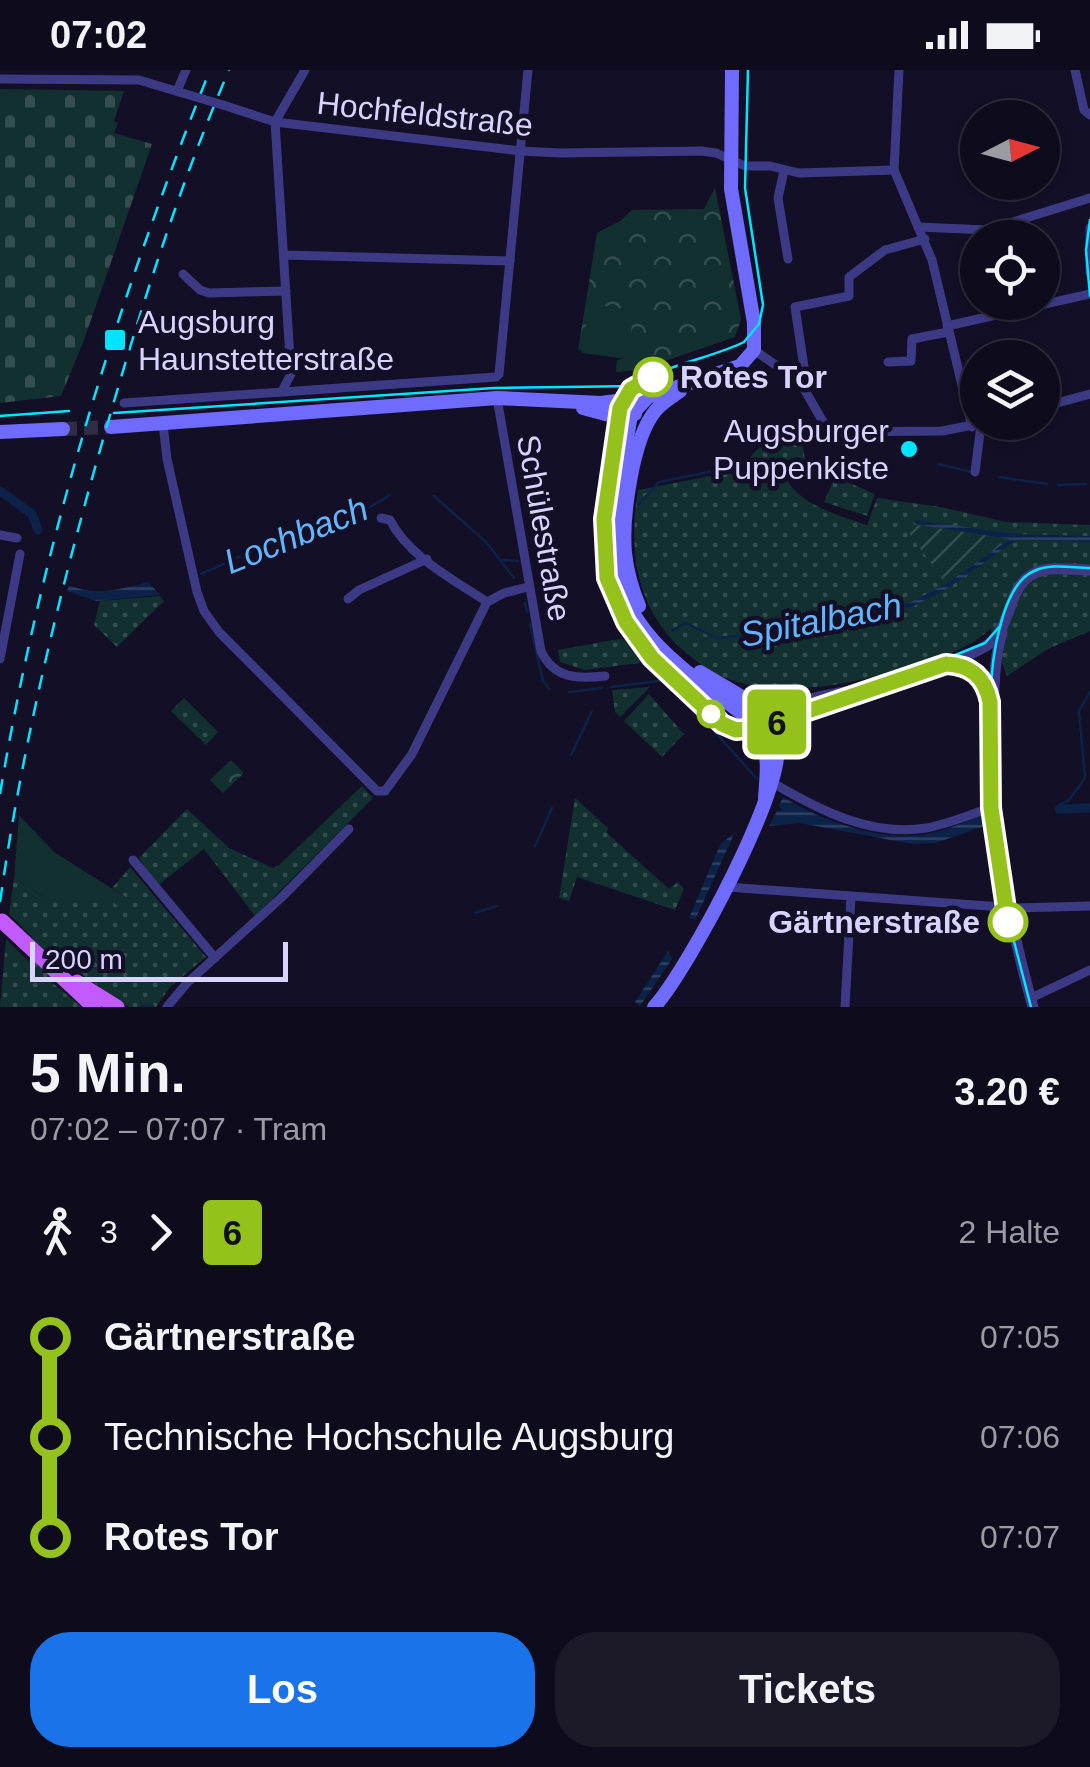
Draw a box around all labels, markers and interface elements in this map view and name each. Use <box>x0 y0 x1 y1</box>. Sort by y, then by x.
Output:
text: 07:02 <box>50 14 147 56</box>
street label: Hochfeldstraße <box>315 85 535 143</box>
north arrow <box>960 100 1060 200</box>
map controls <box>960 100 1060 440</box>
button: locate <box>960 220 1060 320</box>
place label: Augsburg Haunstetterstraße <box>138 304 394 377</box>
marker: Augsburg Haunstetterstraße <box>102 327 128 353</box>
button: layers <box>960 340 1060 440</box>
marker: Rotes Tor <box>634 358 672 396</box>
place label: Rotes Tor <box>680 359 827 395</box>
place label: Augsburger Puppenkiste <box>713 413 889 486</box>
street label: Schülestraße <box>510 432 578 624</box>
marker: Augsburger Puppenkiste <box>898 438 920 460</box>
water label: Lochbach <box>218 488 373 581</box>
water label: Spitalbach <box>737 585 905 654</box>
line badge: 6 <box>744 690 810 754</box>
unlabelled marker <box>698 701 724 727</box>
text: 6 <box>767 703 787 742</box>
marker: Gärtnerstraße <box>989 903 1027 941</box>
place label: Gärtnerstraße <box>768 904 980 940</box>
scale bar <box>30 937 288 981</box>
text: 200 m <box>45 944 123 975</box>
text: 5 Min. <box>30 1042 186 1104</box>
text: 3.20 € <box>954 1071 1060 1113</box>
text: 07:02 – 07:07 · Tram <box>30 1111 327 1147</box>
icon: walk <box>30 1205 85 1260</box>
icon: forward <box>133 1205 188 1260</box>
text: 6 <box>223 1213 242 1252</box>
text: 3 <box>100 1214 118 1250</box>
text: 2 Halte <box>959 1214 1060 1250</box>
text: Gärtnerstraße <box>104 1316 355 1358</box>
text: 07:05 <box>980 1319 1060 1355</box>
text: Technische Hochschule Augsburg <box>104 1416 674 1458</box>
text: 07:06 <box>980 1419 1060 1455</box>
text: Rotes Tor <box>104 1516 279 1558</box>
text: 07:07 <box>980 1519 1060 1555</box>
button: Los <box>30 1632 535 1747</box>
button: Tickets <box>555 1632 1060 1747</box>

